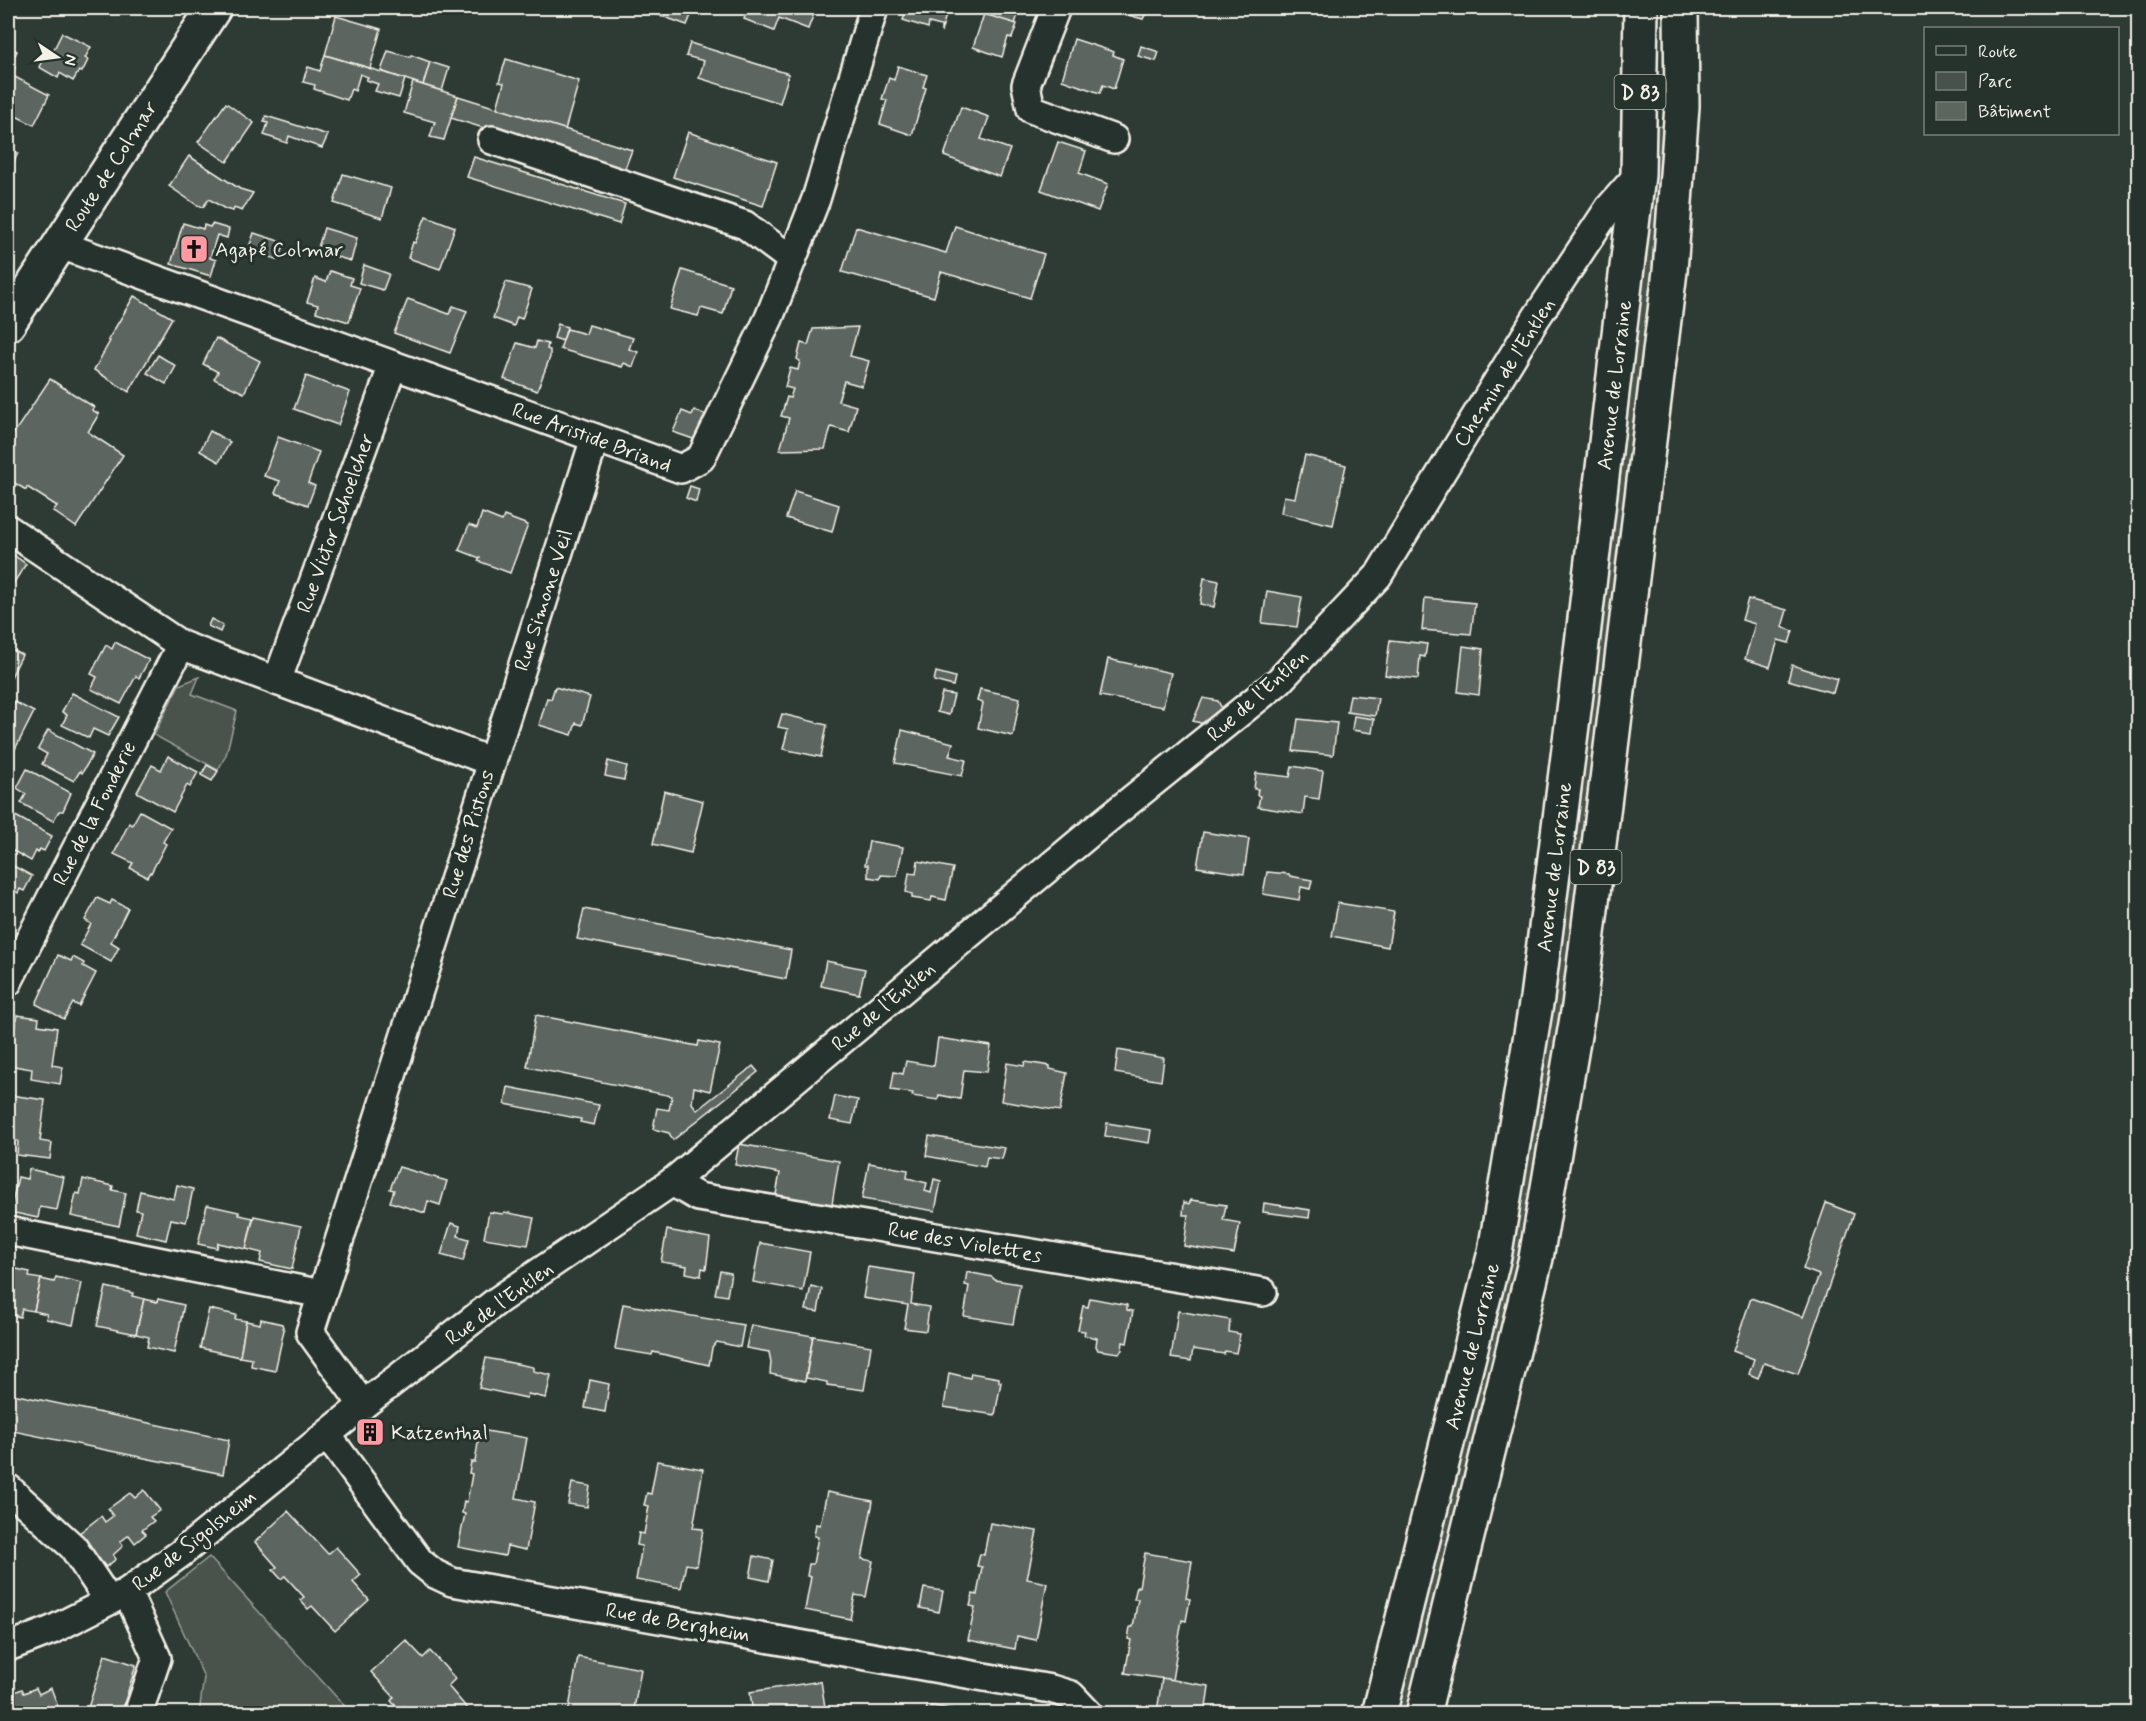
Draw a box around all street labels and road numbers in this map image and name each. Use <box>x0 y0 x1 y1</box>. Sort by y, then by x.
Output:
road number: D 83 <box>1614 75 1666 109</box>
street label: Route de Colmar <box>59 95 165 238</box>
street label: Chemin de l'Entlen <box>1448 293 1562 452</box>
street label: Avenue de Lorraine <box>1591 298 1639 472</box>
street label: Rue Aristide Briand <box>508 396 675 480</box>
street label: Rue Victor Schoelcher <box>290 430 381 617</box>
street label: Rue Simone Veil <box>508 526 580 675</box>
street label: Rue de l'Entlen <box>1201 643 1314 749</box>
street label: Rue de la Fonderie <box>46 736 143 891</box>
street label: Rue des Pistons <box>436 767 502 902</box>
street label: Avenue de Lorraine <box>1531 780 1579 954</box>
road number: D 83 <box>1570 850 1622 884</box>
street label: Rue de l'Entlen <box>826 955 941 1058</box>
street label: Rue des Violettes <box>886 1216 1044 1270</box>
street label: Rue de l'Entlen <box>440 1255 559 1353</box>
street label: Avenue de Lorraine <box>1439 1260 1507 1433</box>
street label: Rue de Sigolsheim <box>127 1483 263 1599</box>
street label: Rue de Bergheim <box>603 1596 752 1649</box>

